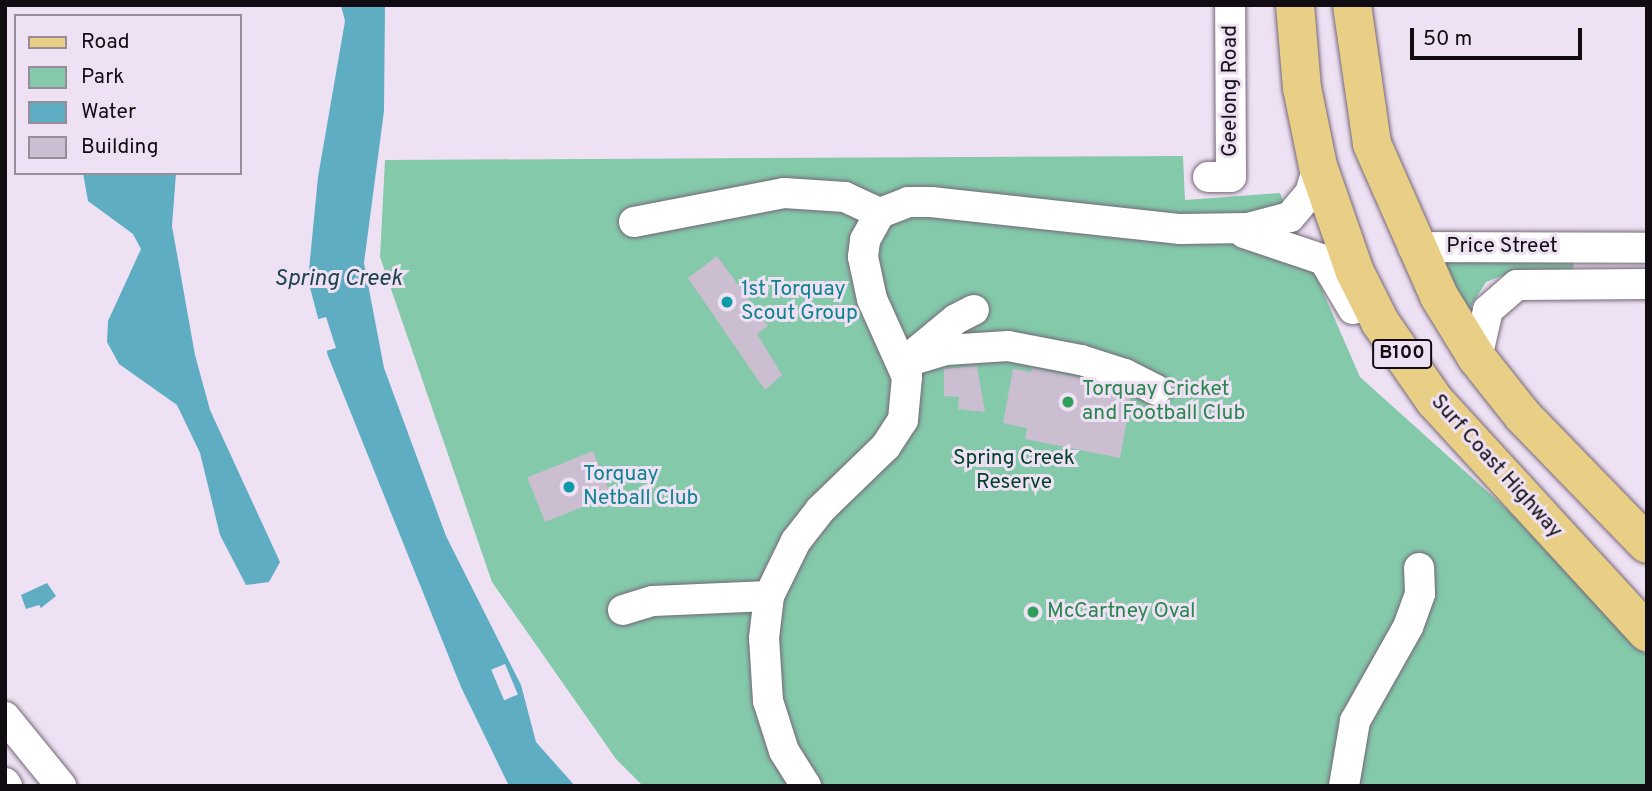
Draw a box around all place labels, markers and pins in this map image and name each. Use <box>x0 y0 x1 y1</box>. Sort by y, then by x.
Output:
place label: 1st Torquay Scout Group <box>741 277 858 327</box>
marker: 1st Torquay Scout Group <box>719 294 735 310</box>
place label: Torquay Cricket and Football Club <box>1082 377 1245 427</box>
marker: Torquay Cricket and Football Club <box>1060 394 1076 410</box>
place label: Torquay Netball Club <box>583 462 698 512</box>
marker: Torquay Netball Club <box>561 479 577 495</box>
place label: McCartney Oval <box>1047 599 1196 625</box>
marker: McCartney Oval <box>1025 604 1041 620</box>

